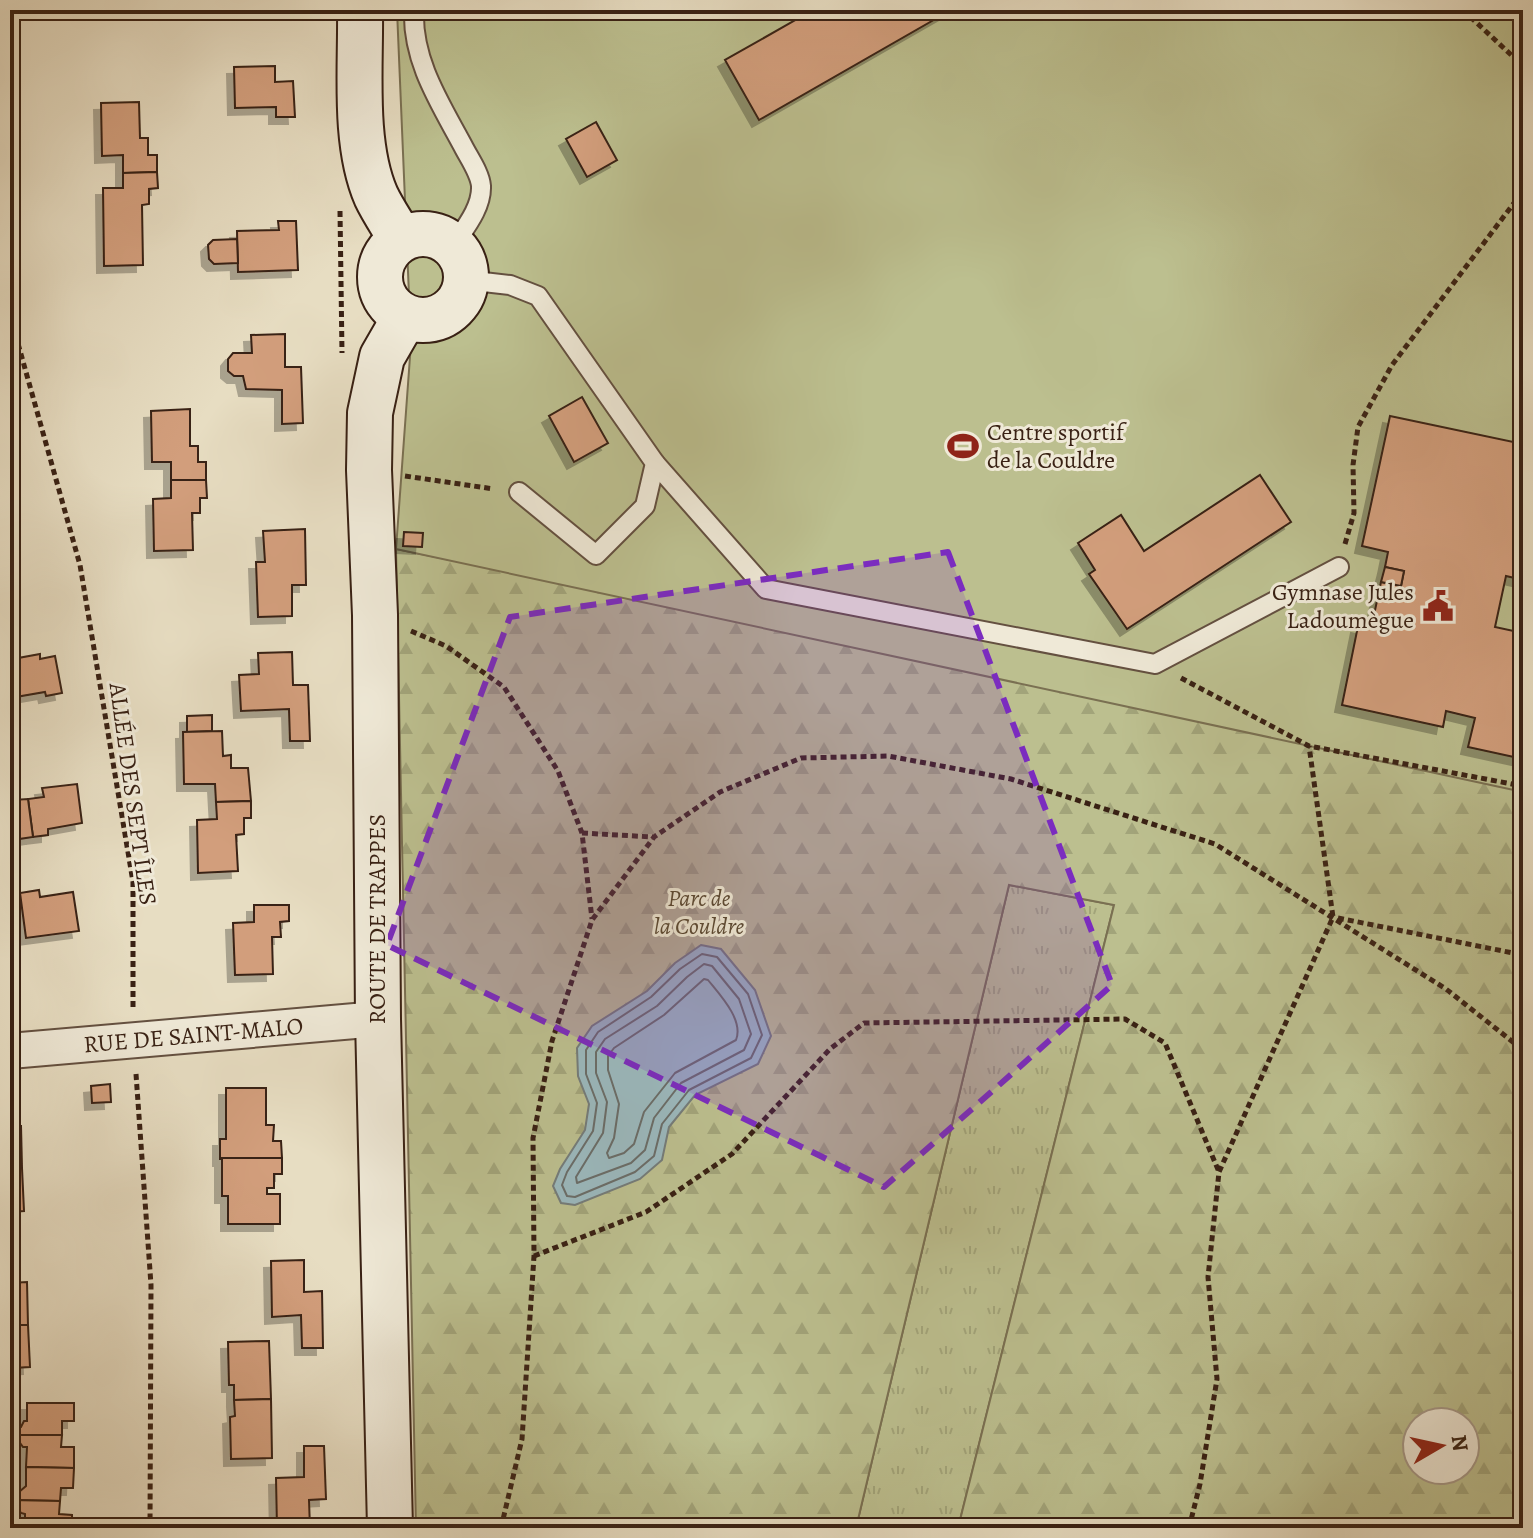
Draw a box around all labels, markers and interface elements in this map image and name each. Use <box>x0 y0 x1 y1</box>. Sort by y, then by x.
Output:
place label: Centre sportif de la Couldre <box>987 416 1127 476</box>
sports icon: Centre sportif de la Couldre <box>946 429 980 463</box>
place label: Gymnase Jules Ladoumègue <box>1272 576 1414 636</box>
public building icon: Gymnase Jules Ladoumègue <box>1421 589 1455 623</box>
street label: ALLÉE DES SEPT ÎLES <box>101 680 164 907</box>
street label: ROUTE DE TRAPPES <box>361 814 393 1024</box>
park label: Parc de la Couldre <box>654 882 745 942</box>
street label: RUE DE SAINT-MALO <box>82 1010 305 1061</box>
north arrow <box>1401 1406 1481 1486</box>
text: N <box>1444 1433 1476 1453</box>

